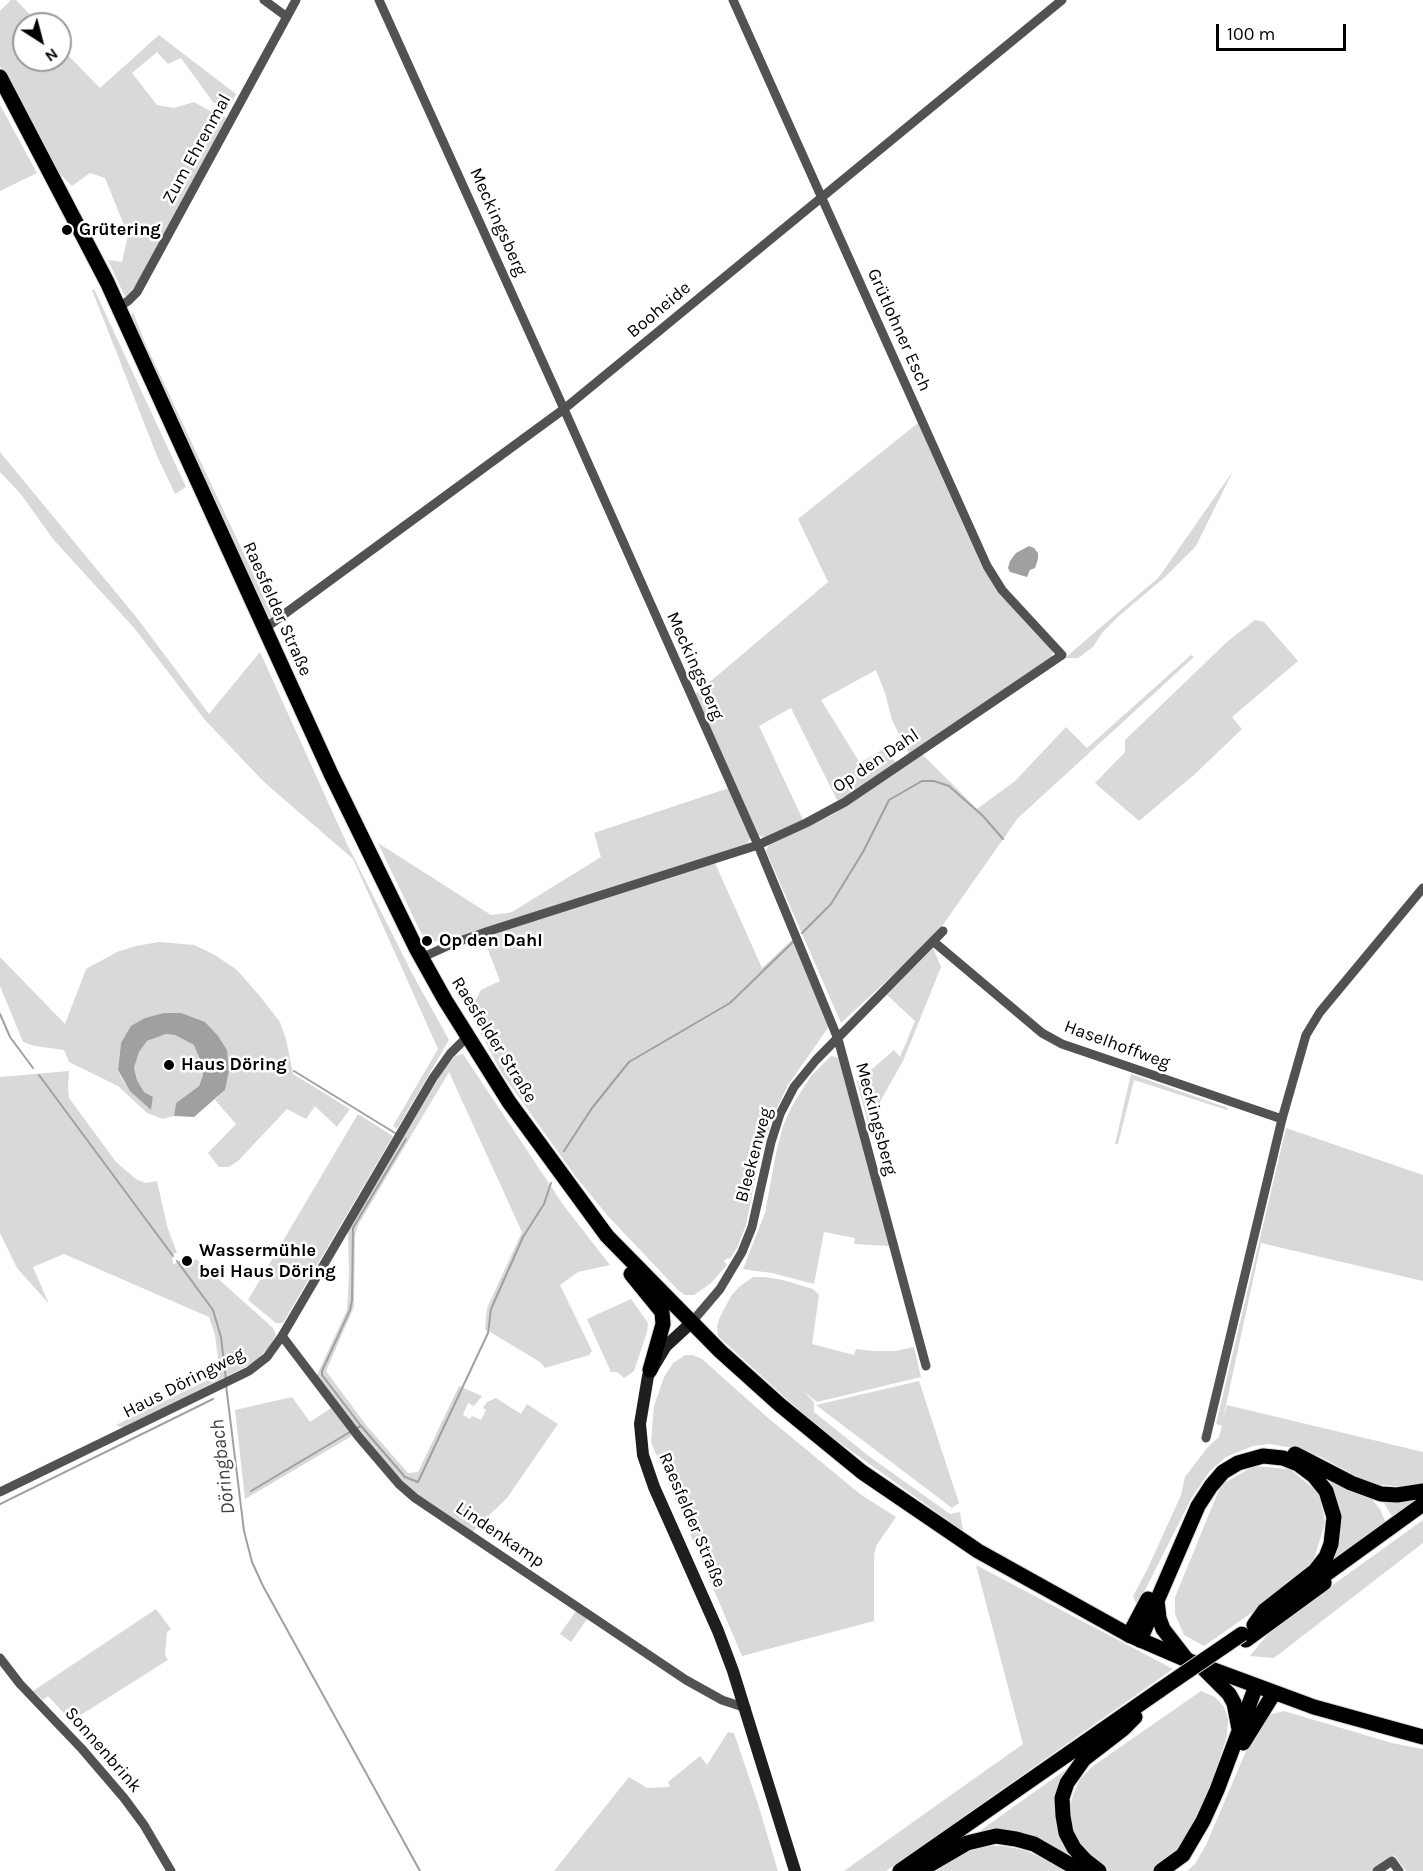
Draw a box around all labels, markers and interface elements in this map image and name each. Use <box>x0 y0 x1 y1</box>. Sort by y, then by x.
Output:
north arrow <box>12 12 72 72</box>
scale bar <box>1219 12 1350 50</box>
text: 100 m <box>1227 23 1275 45</box>
text: N <box>41 44 62 66</box>
street label: Zum Ehrenmal <box>158 90 236 208</box>
street label: Meckingsberg <box>465 165 531 279</box>
place label: Grütering <box>79 219 161 241</box>
marker: Grütering <box>60 223 74 237</box>
street label: Grütlohner Esch <box>862 265 936 395</box>
street label: Booheide <box>623 277 695 343</box>
street label: Raesfelder Straße <box>238 539 316 679</box>
street label: Meckingsberg <box>662 609 728 723</box>
street label: Op den Dahl <box>829 724 923 798</box>
place label: Op den Dahl <box>439 930 543 952</box>
marker: Op den Dahl <box>420 934 434 948</box>
street label: Raesfelder Straße <box>447 973 541 1107</box>
street label: Haselhoffweg <box>1061 1016 1173 1074</box>
place label: Haus Döring <box>181 1054 287 1076</box>
marker: Haus Döring <box>162 1058 176 1072</box>
street label: Meckingsberg <box>851 1060 901 1178</box>
street label: Bleekenweg <box>731 1105 777 1205</box>
place label: Wassermühle bei Haus Döring <box>199 1240 336 1282</box>
marker: Wassermühle bei Haus Döring <box>180 1254 194 1268</box>
street label: Haus Döringweg <box>120 1343 248 1423</box>
water label: Döringbach <box>205 1418 241 1516</box>
street label: Raesfelder Straße <box>654 1449 730 1591</box>
street label: Lindenkamp <box>451 1497 549 1573</box>
street label: Sonnenbrink <box>60 1703 146 1797</box>

